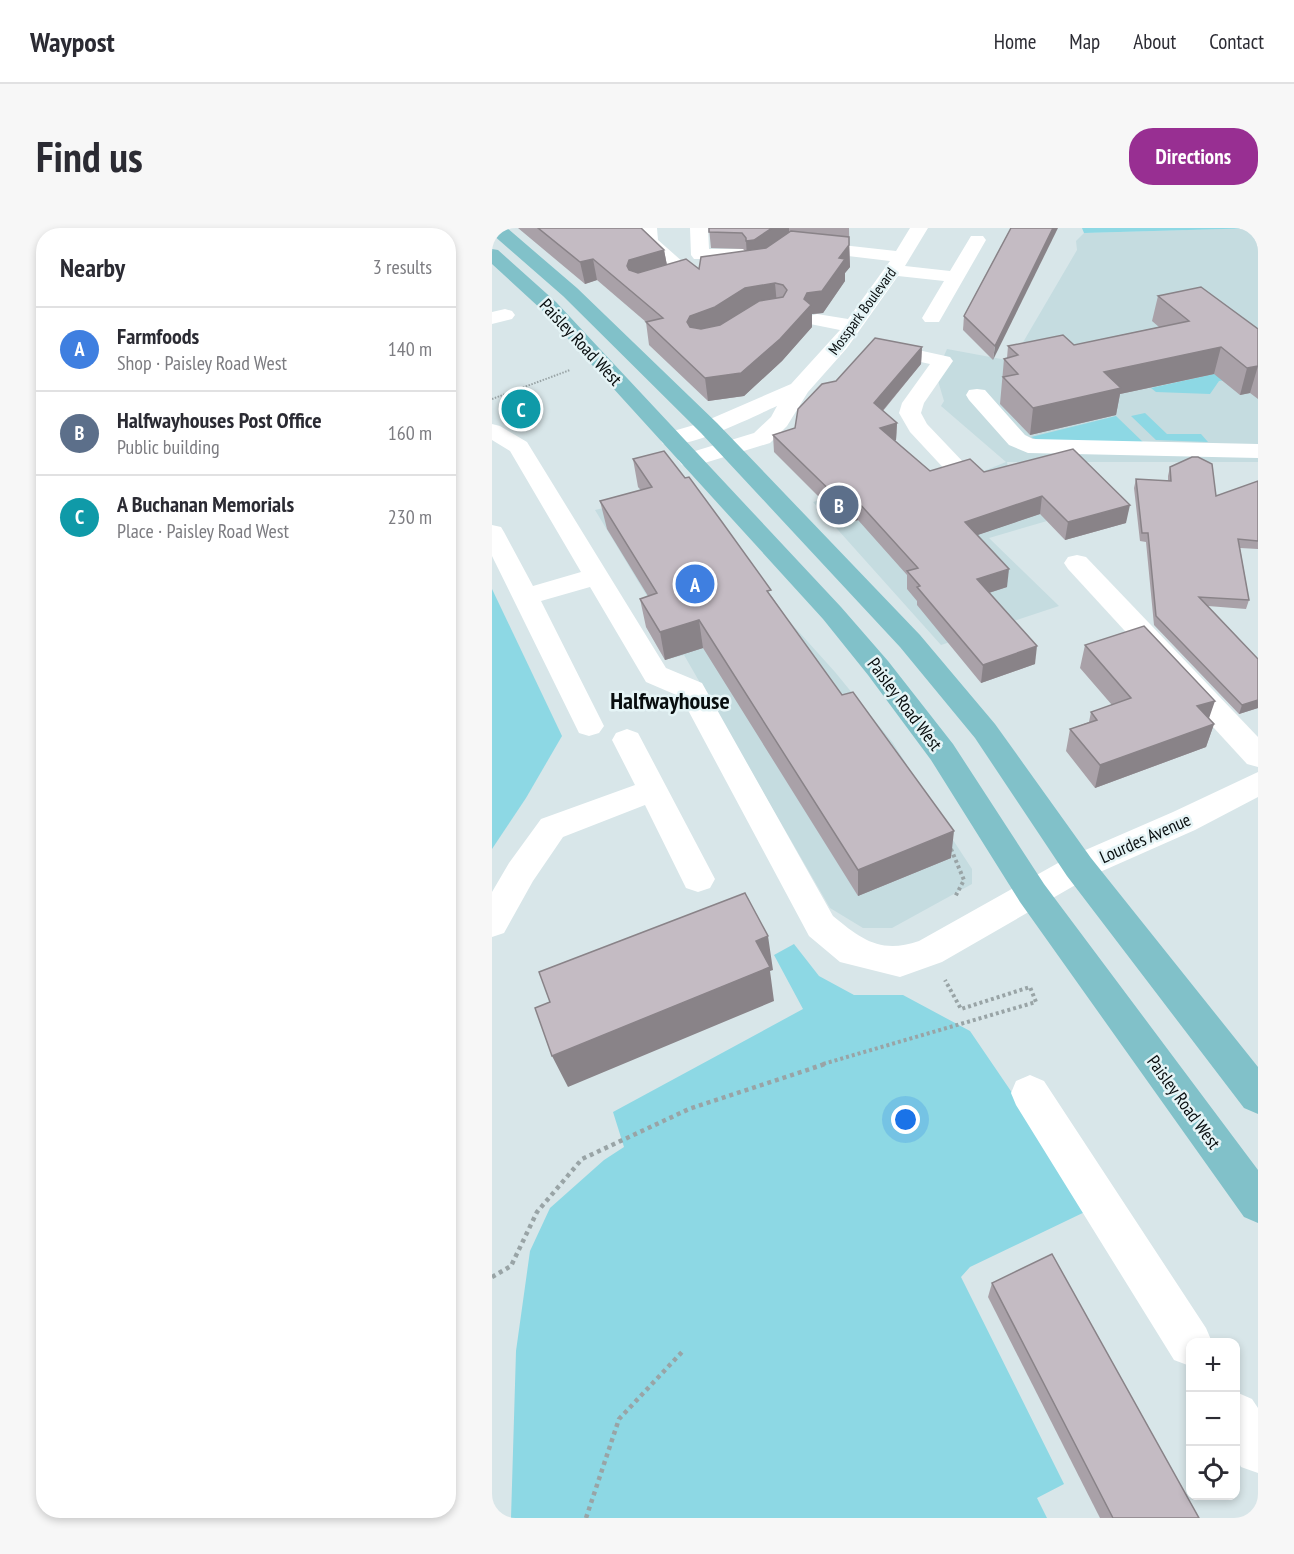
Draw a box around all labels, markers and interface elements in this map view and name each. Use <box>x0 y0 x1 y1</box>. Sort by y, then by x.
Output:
text: Waypost <box>30 23 115 60</box>
text: Home <box>994 28 1036 55</box>
text: Map <box>1069 28 1100 55</box>
text: About <box>1133 28 1176 55</box>
text: Contact <box>1209 28 1264 55</box>
button: Directions <box>1129 128 1258 185</box>
text: Find us <box>36 129 143 184</box>
text: Nearby <box>60 251 125 284</box>
text: 3 results <box>373 254 432 280</box>
street label: Mosspark Boulevard <box>824 264 900 358</box>
street label: Paisley Road West <box>535 294 627 390</box>
text: Farmfoods <box>117 322 199 350</box>
text: A <box>74 336 85 362</box>
text: 140 m <box>388 336 432 362</box>
text: Shop · Paisley Road West <box>117 350 287 376</box>
pin: C <box>501 386 540 432</box>
text: Halfwayhouses Post Office <box>117 406 322 434</box>
text: B <box>75 420 84 446</box>
text: 160 m <box>388 420 432 446</box>
text: Public building <box>117 434 220 460</box>
pin: B <box>820 482 858 528</box>
text: A Buchanan Memorials <box>117 490 294 518</box>
text: C <box>75 504 84 530</box>
text: 230 m <box>388 504 432 530</box>
text: Place · Paisley Road West <box>117 518 289 544</box>
pin: A <box>676 562 714 606</box>
street label: Paisley Road West <box>863 653 947 755</box>
district label: Halfwayhouse <box>610 685 730 716</box>
street label: Lourdes Avenue <box>1096 808 1194 868</box>
street label: Paisley Road West <box>1142 1051 1226 1153</box>
your location <box>891 1105 920 1134</box>
map controls <box>1186 1338 1240 1500</box>
button: + <box>1186 1338 1240 1392</box>
button: − <box>1186 1392 1240 1446</box>
button: locate <box>1186 1446 1240 1500</box>

